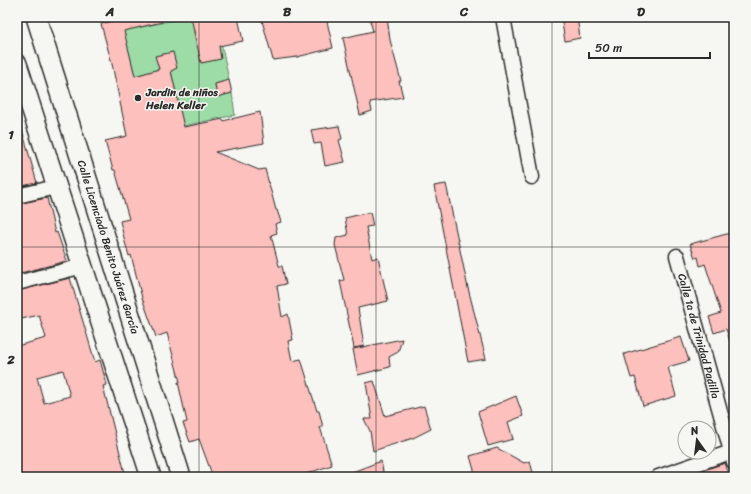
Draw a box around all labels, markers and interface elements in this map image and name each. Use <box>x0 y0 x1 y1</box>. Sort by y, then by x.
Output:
text: A <box>105 0 114 23</box>
text: B <box>283 0 292 23</box>
text: C <box>459 0 469 23</box>
text: D <box>637 0 645 23</box>
scale bar <box>589 34 710 60</box>
text: 50 m <box>595 37 622 59</box>
place label: Jardin de niños Helen Keller <box>145 83 218 115</box>
marker: Jardin de niños Helen Keller <box>133 93 143 103</box>
text: 1 <box>8 123 14 146</box>
street label: Calle Licenciado Benito Juárez García <box>72 158 145 337</box>
street label: Calle 1a de Trinidad Padilla <box>673 271 726 401</box>
text: 2 <box>6 348 15 371</box>
north arrow <box>677 420 717 460</box>
text: N <box>688 421 701 441</box>

